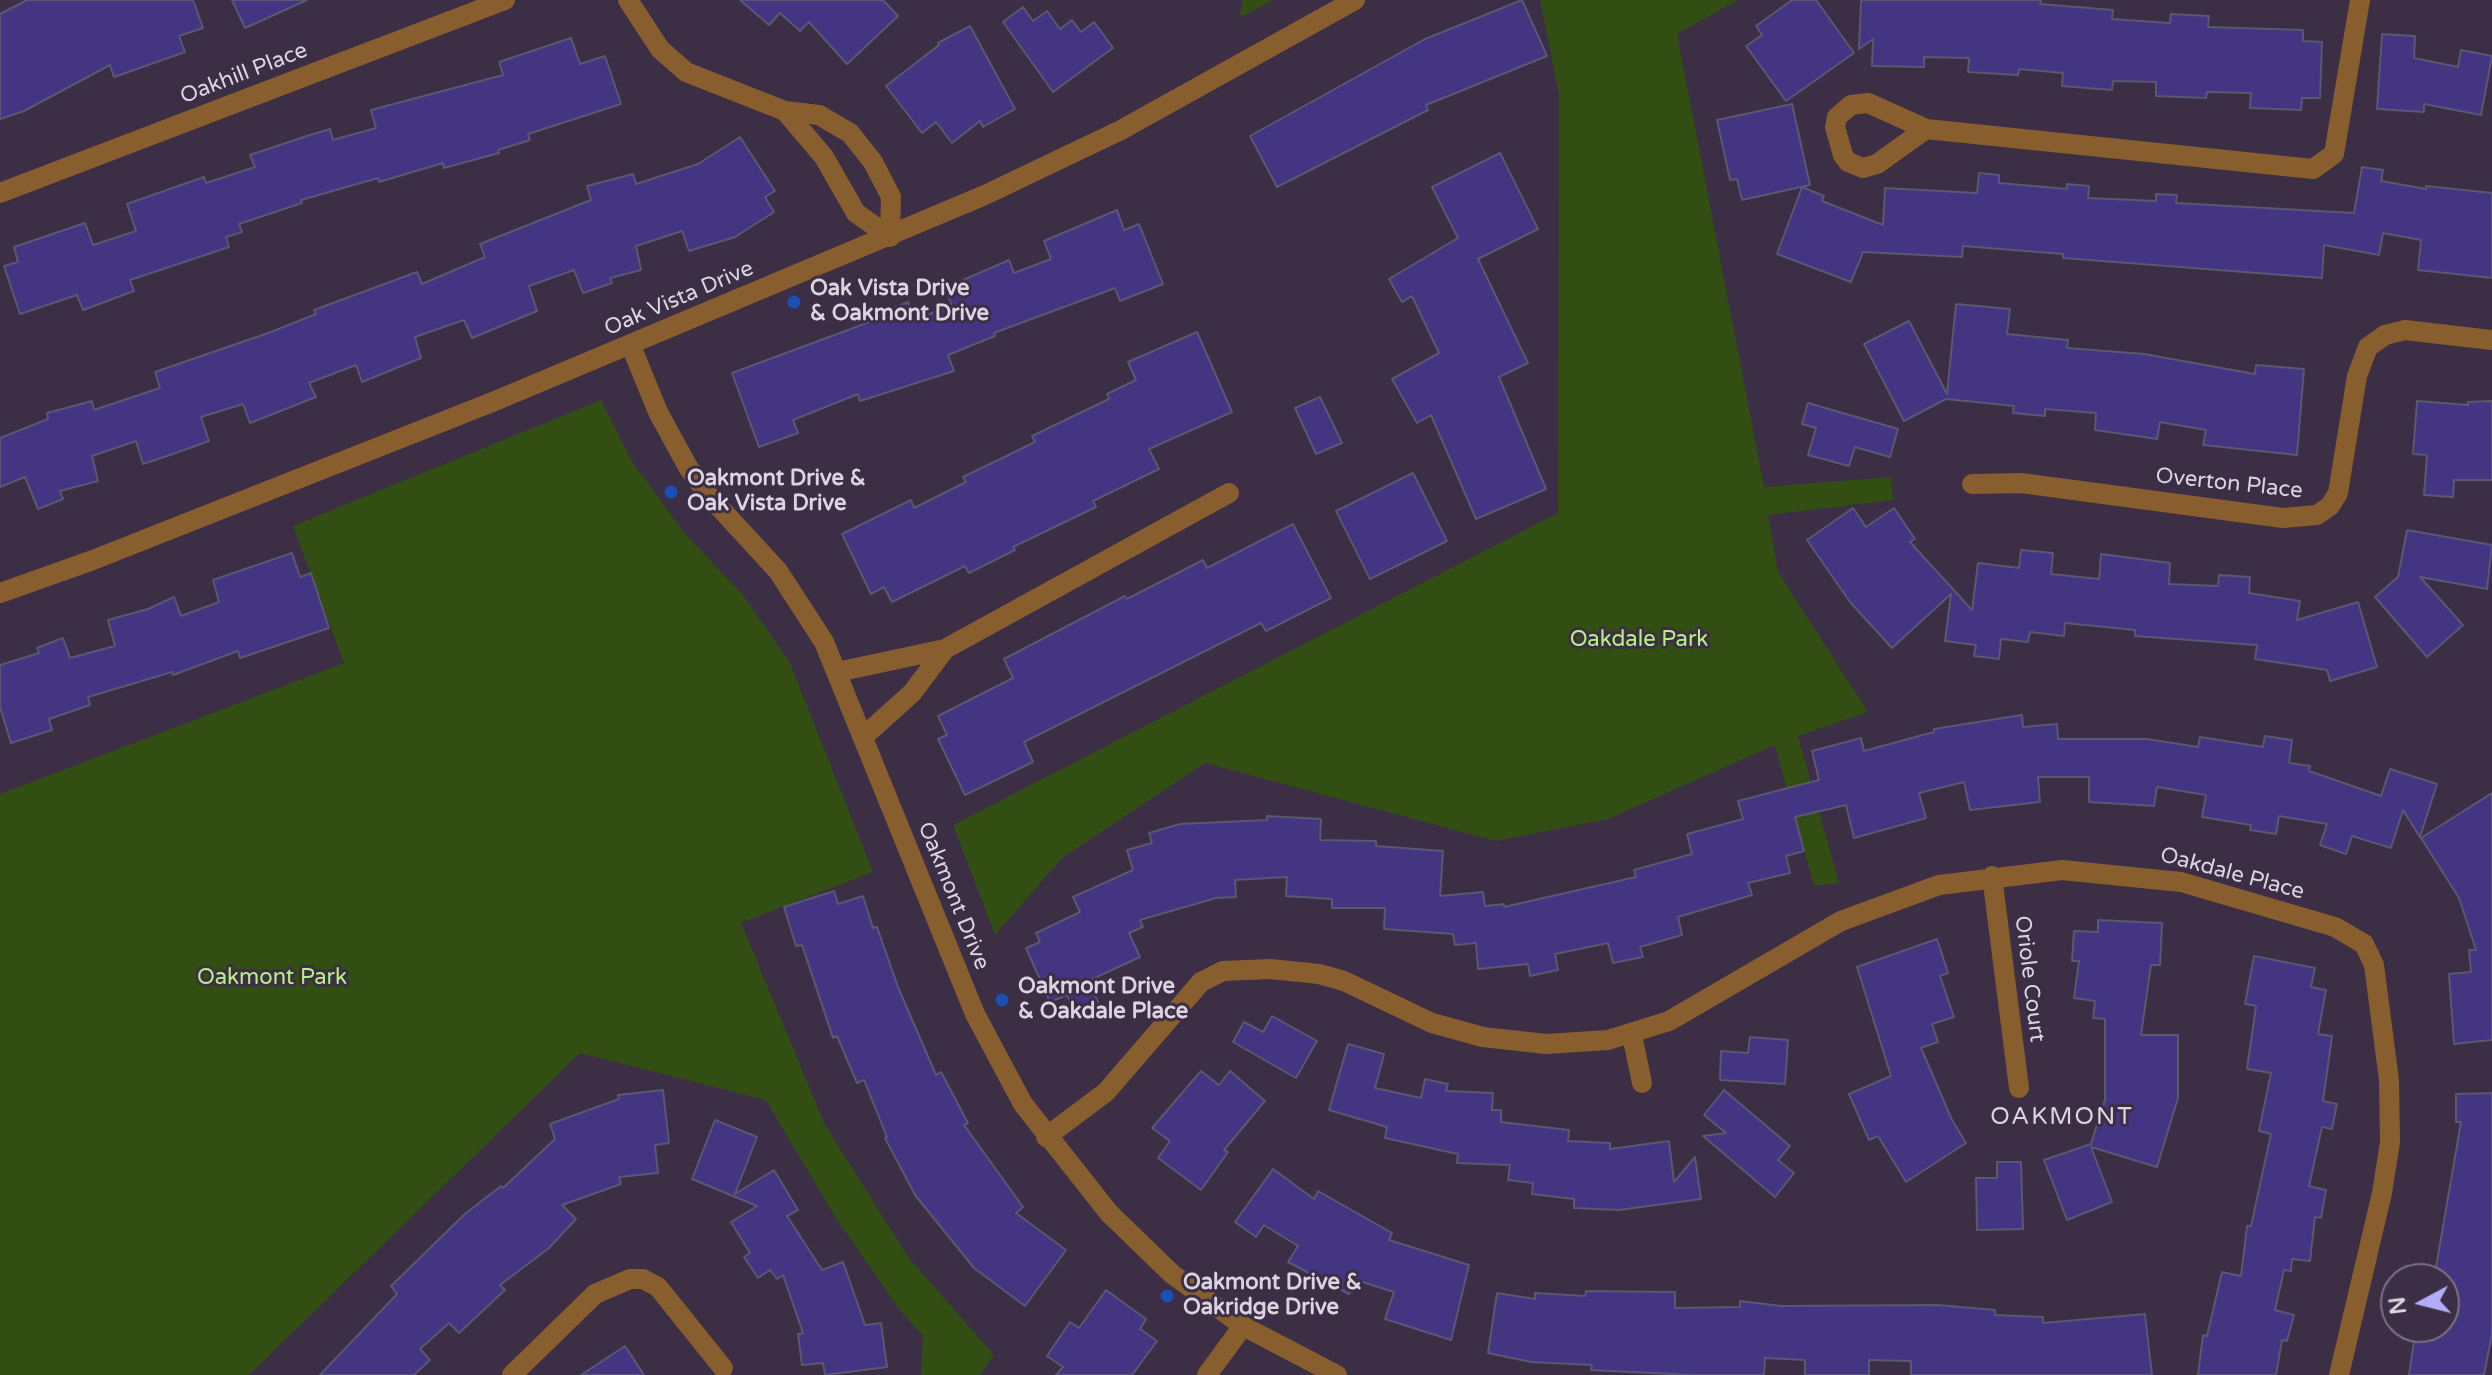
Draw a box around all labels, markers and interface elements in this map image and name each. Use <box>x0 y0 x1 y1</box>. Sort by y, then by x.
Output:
street label: Oakhill Place <box>177 38 311 110</box>
street label: Oak Vista Drive <box>600 256 758 342</box>
place label: Oak Vista Drive & Oakmont Drive <box>810 276 989 328</box>
marker: Oak Vista Drive & Oakmont Drive <box>785 293 803 311</box>
street label: Overton Place <box>2154 463 2304 505</box>
place label: Oakmont Drive & Oak Vista Drive <box>687 466 866 518</box>
marker: Oakmont Drive & Oak Vista Drive <box>662 483 680 501</box>
park label: Oakdale Park <box>1570 627 1708 653</box>
street label: Oakmont Drive <box>911 818 995 974</box>
street label: Oakdale Place <box>2157 842 2307 906</box>
street label: Oriole Court <box>2008 914 2050 1044</box>
park label: Oakmont Park <box>197 965 347 991</box>
place label: Oakmont Drive & Oakdale Place <box>1018 974 1188 1026</box>
marker: Oakmont Drive & Oakdale Place <box>993 991 1011 1009</box>
district label: OAKMONT <box>1990 1104 2134 1132</box>
north arrow <box>2380 1263 2460 1343</box>
place label: Oakmont Drive & Oakridge Drive <box>1183 1270 1362 1322</box>
marker: Oakmont Drive & Oakridge Drive <box>1158 1287 1176 1305</box>
text: N <box>2384 1295 2412 1316</box>

